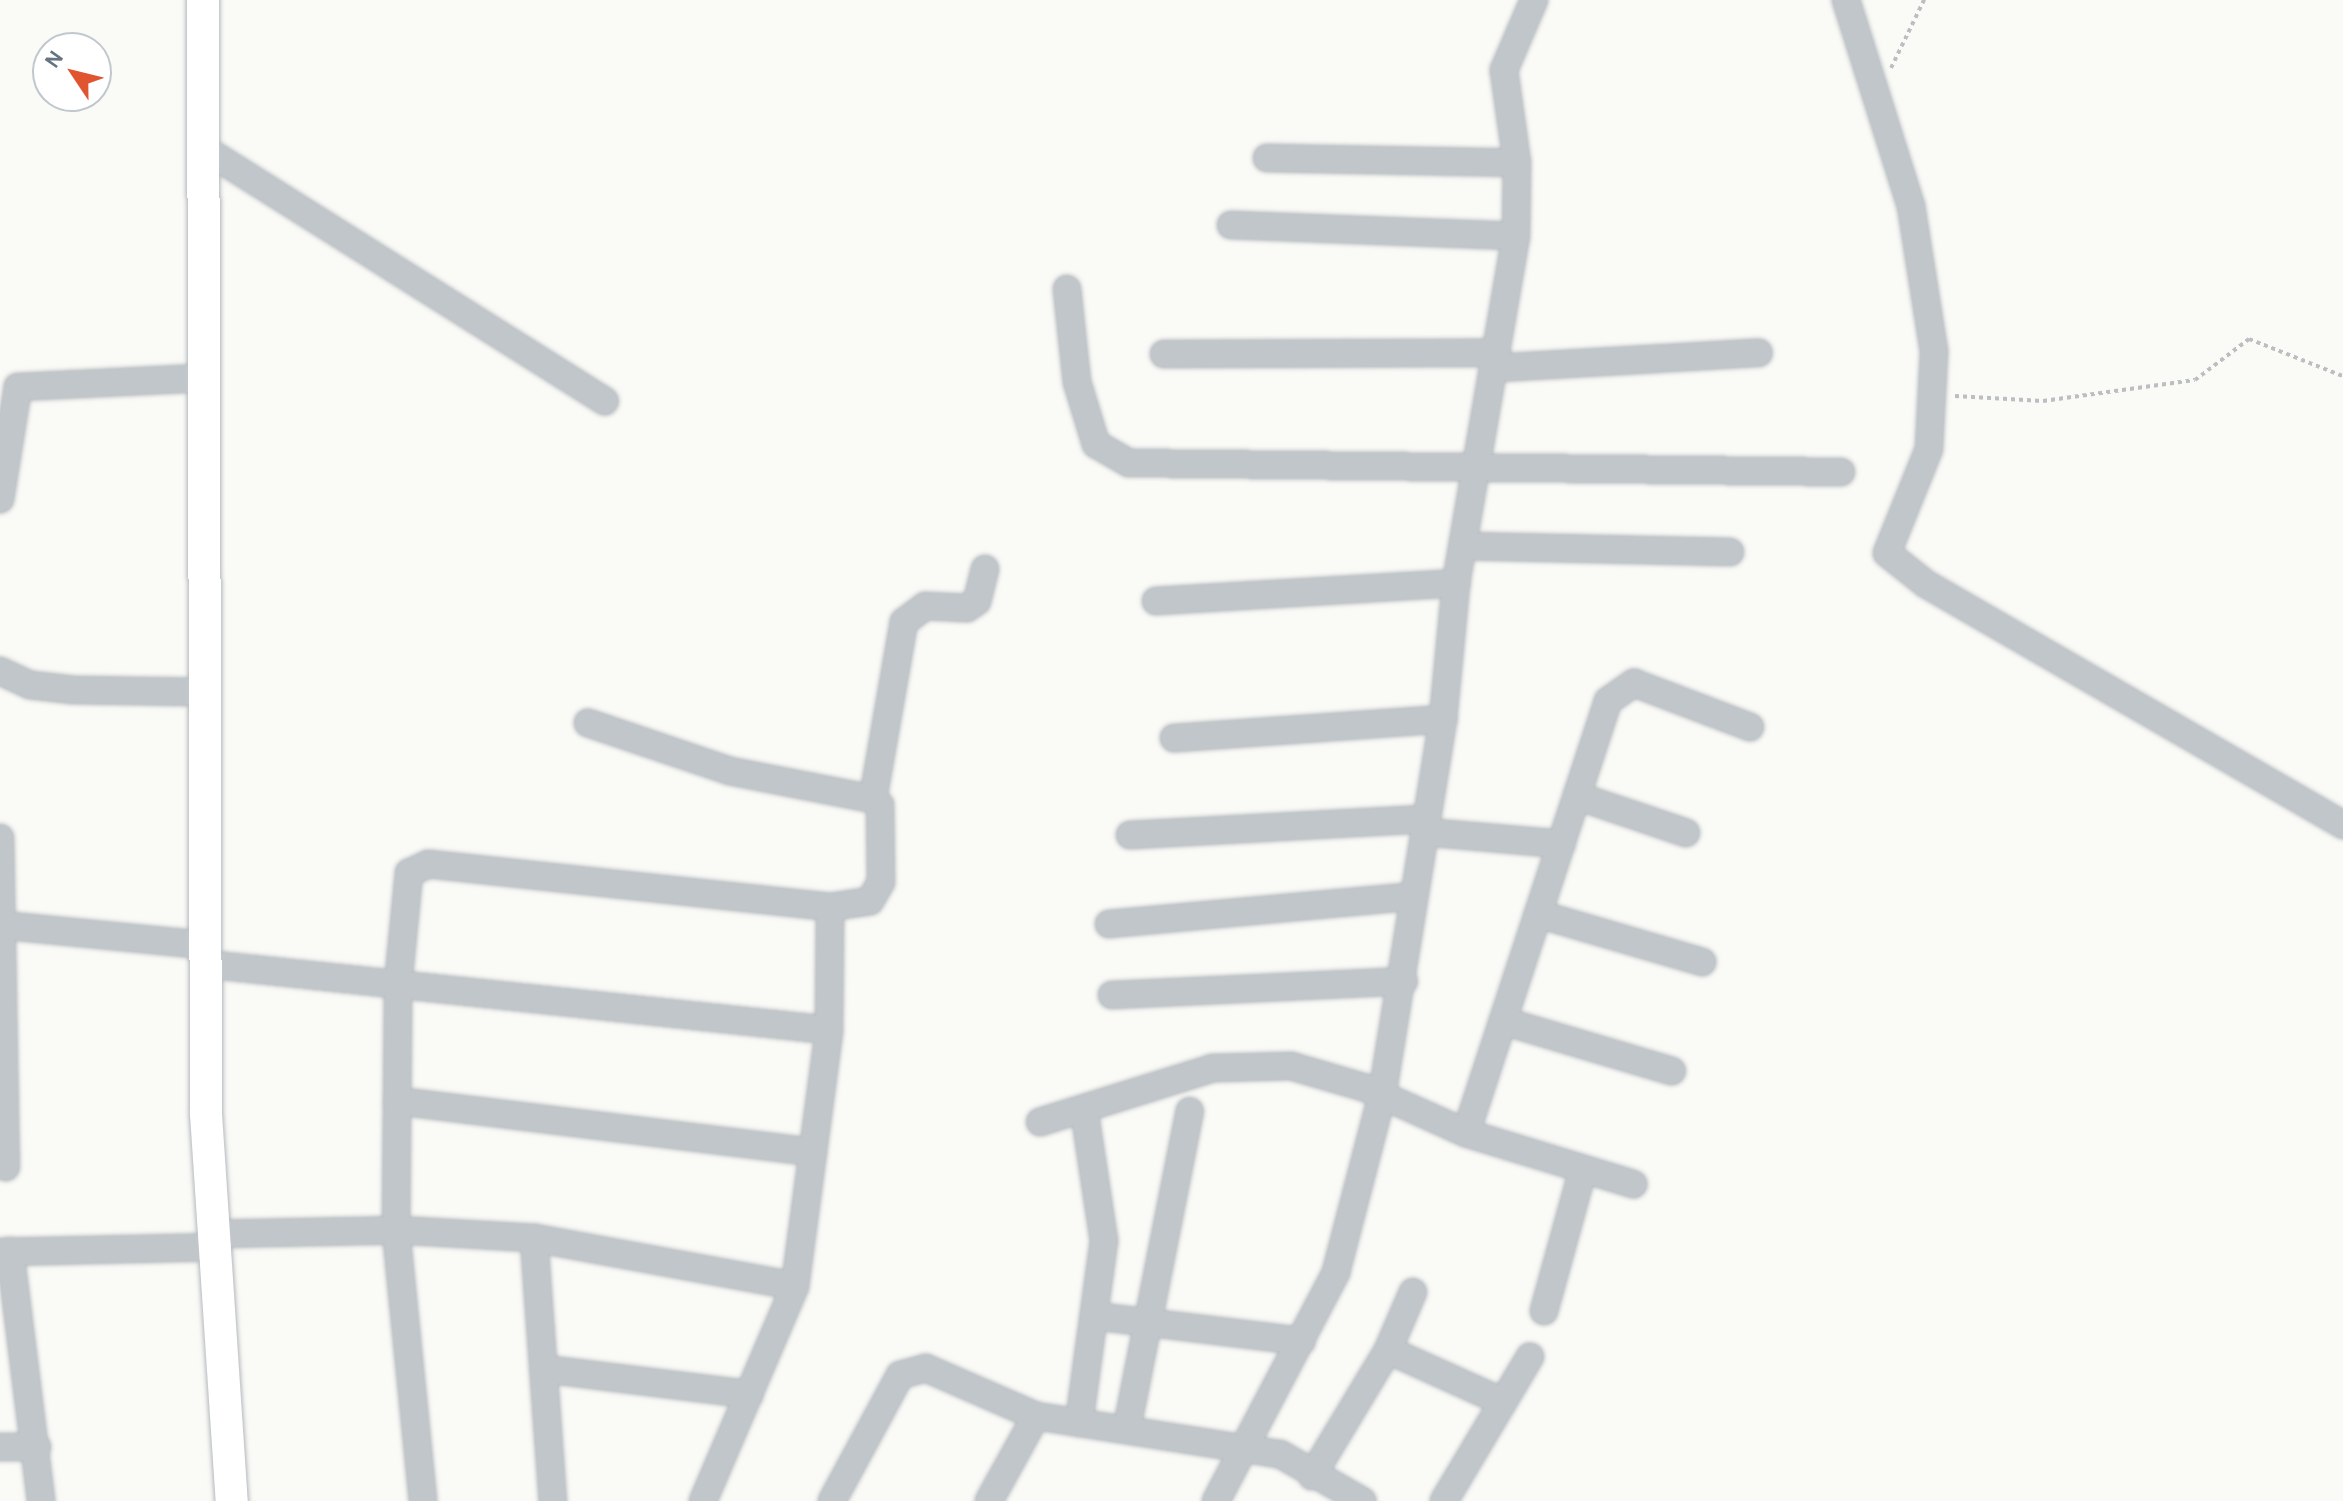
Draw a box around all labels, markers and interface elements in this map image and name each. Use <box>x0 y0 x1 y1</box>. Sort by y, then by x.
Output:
north arrow <box>32 32 112 112</box>
text: N <box>39 45 69 73</box>

